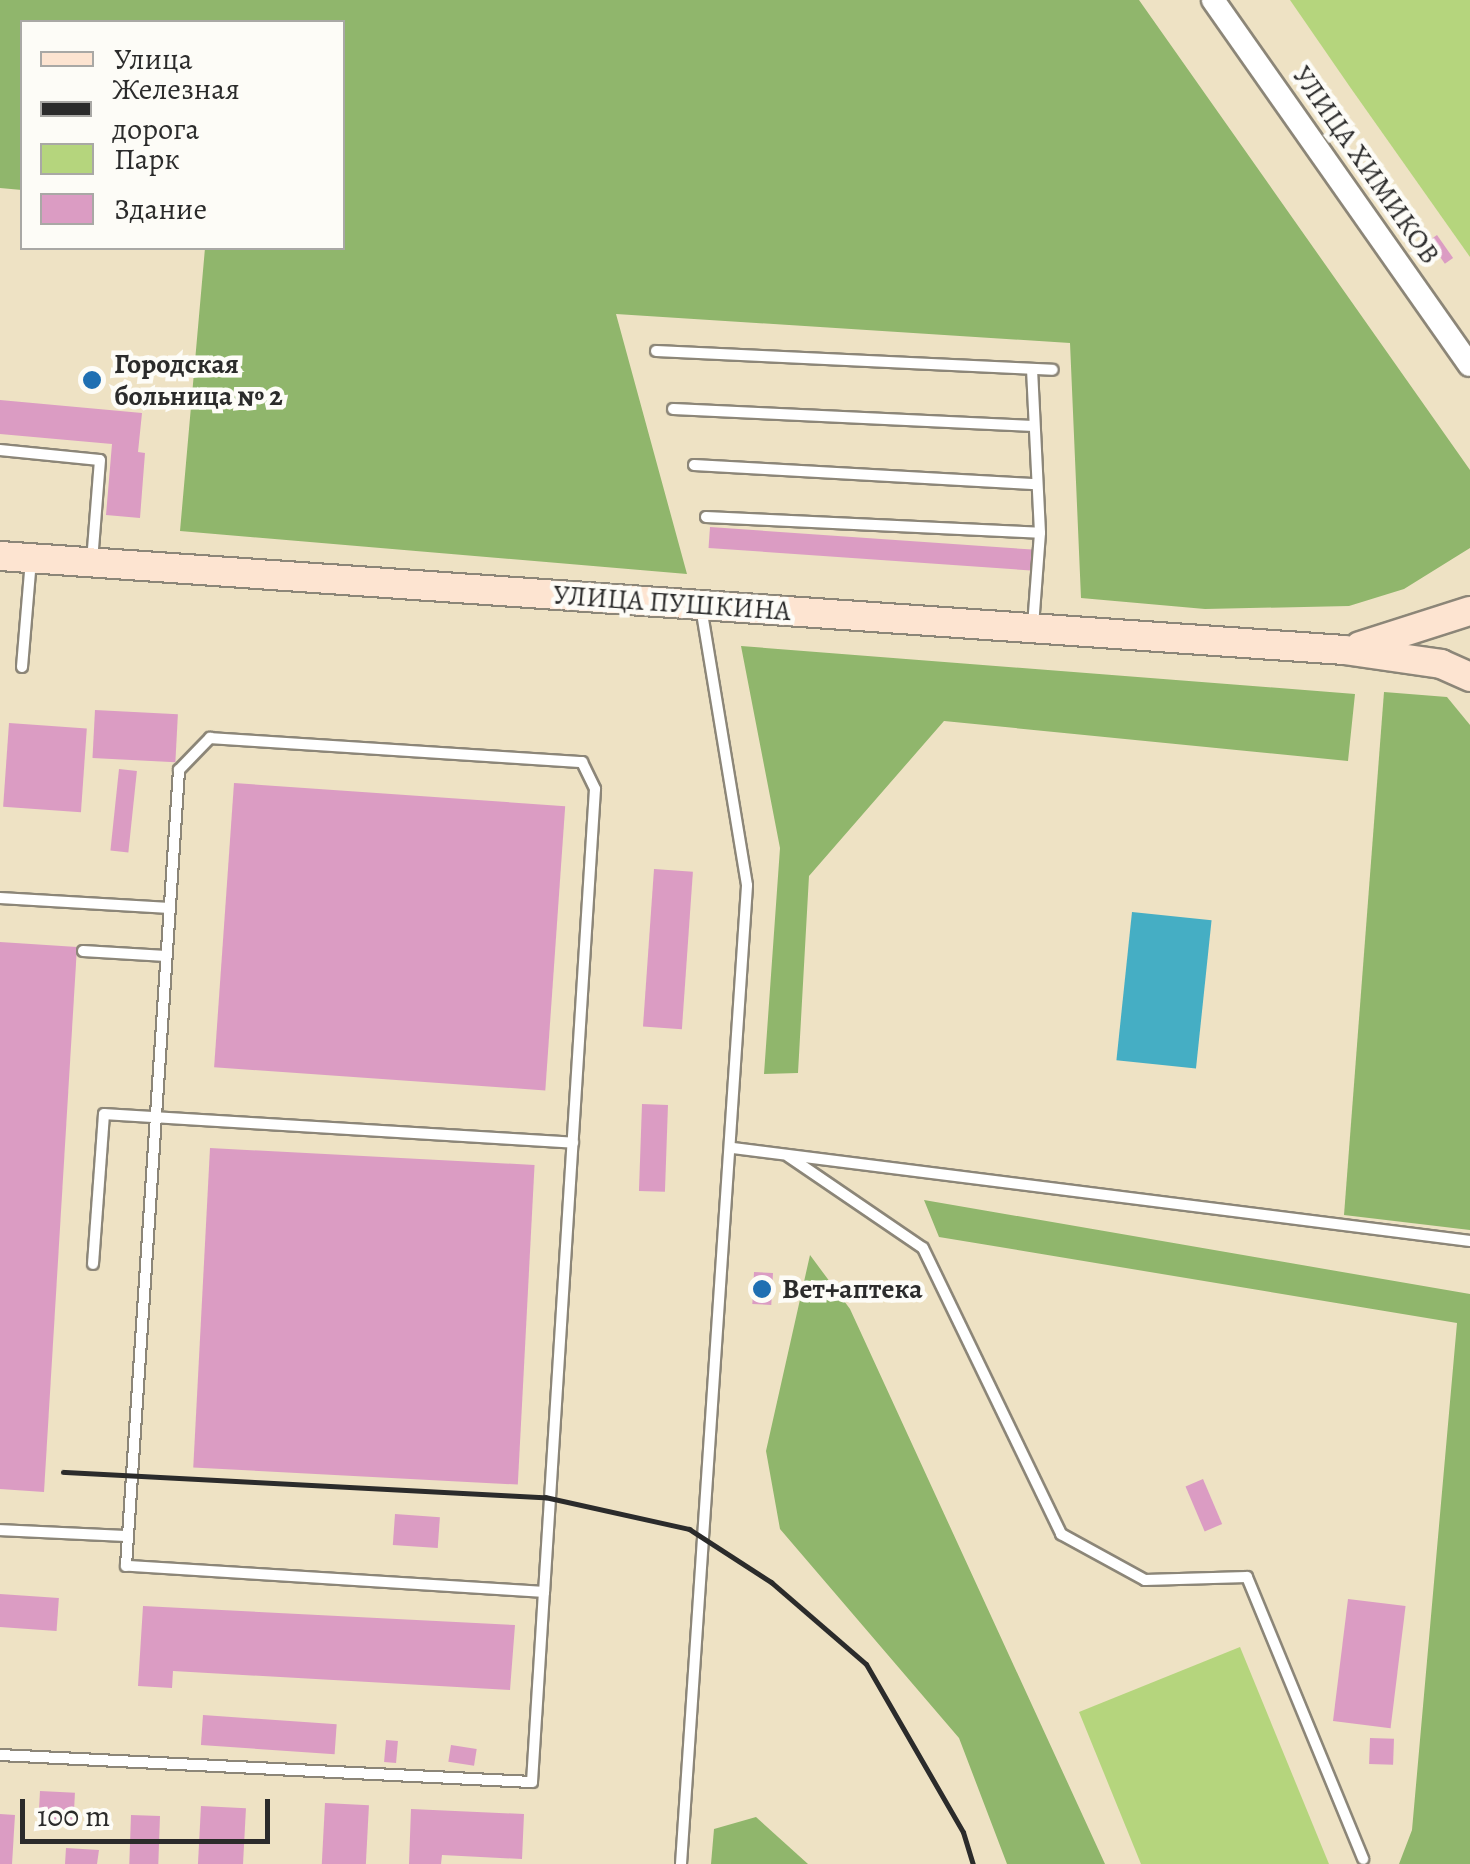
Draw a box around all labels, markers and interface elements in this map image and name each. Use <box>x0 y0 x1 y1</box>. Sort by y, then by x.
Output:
legend <box>20 20 345 250</box>
text: Улица <box>114 39 193 79</box>
street label: УЛИЦА ХИМИКОВ <box>1285 60 1447 270</box>
text: Железная дорога <box>112 69 240 149</box>
text: Парк <box>114 139 180 179</box>
text: Здание <box>114 189 207 229</box>
place label: Городская больница № 2 <box>114 347 283 413</box>
marker: Городская больница № 2 <box>79 367 105 393</box>
street label: УЛИЦА ПУШКИНА <box>552 578 792 628</box>
place label: Вет+аптека <box>782 1272 923 1306</box>
marker: Вет+аптека <box>751 1278 773 1300</box>
scale bar <box>25 1779 275 1841</box>
text: 100 m <box>37 1796 110 1836</box>

